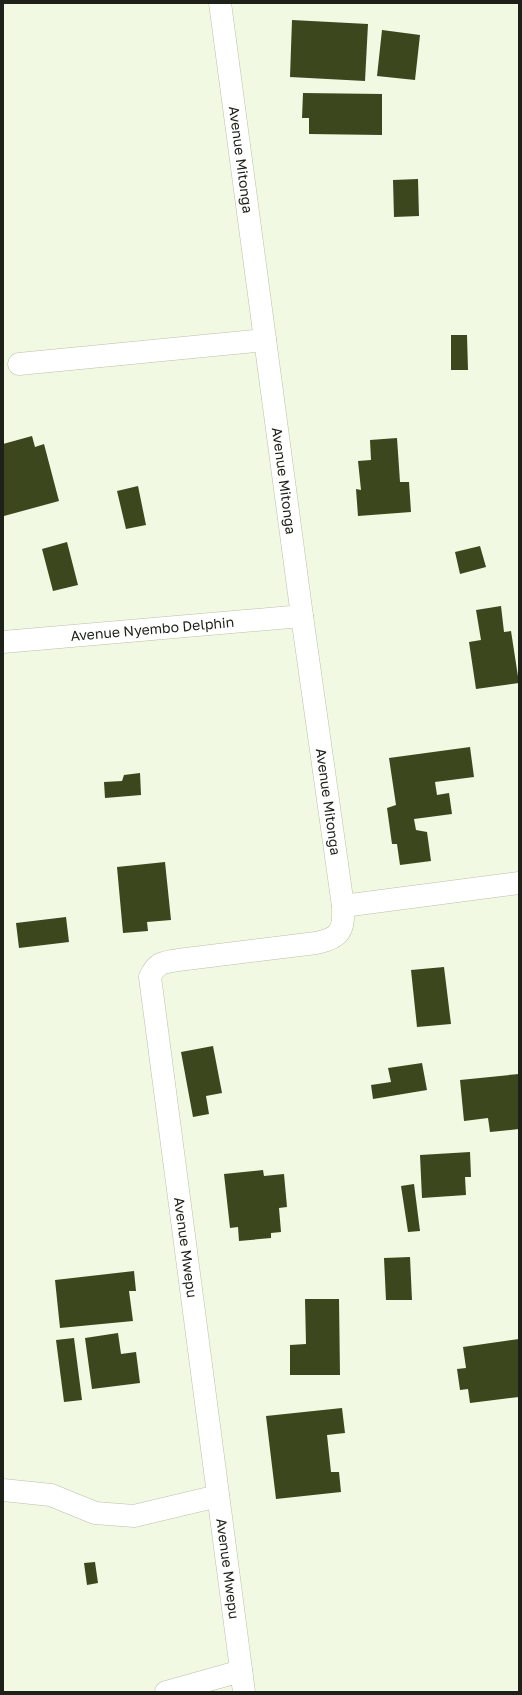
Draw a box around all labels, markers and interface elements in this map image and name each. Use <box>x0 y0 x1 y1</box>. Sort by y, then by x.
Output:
street label: Avenue Mitonga <box>226 105 257 214</box>
street label: Avenue Mitonga <box>269 426 300 535</box>
street label: Avenue Nyembo Delphin <box>70 613 235 644</box>
street label: Avenue Mitonga <box>313 747 345 856</box>
street label: Avenue Mwepu <box>171 1196 201 1299</box>
street label: Avenue Mwepu <box>213 1517 243 1620</box>

